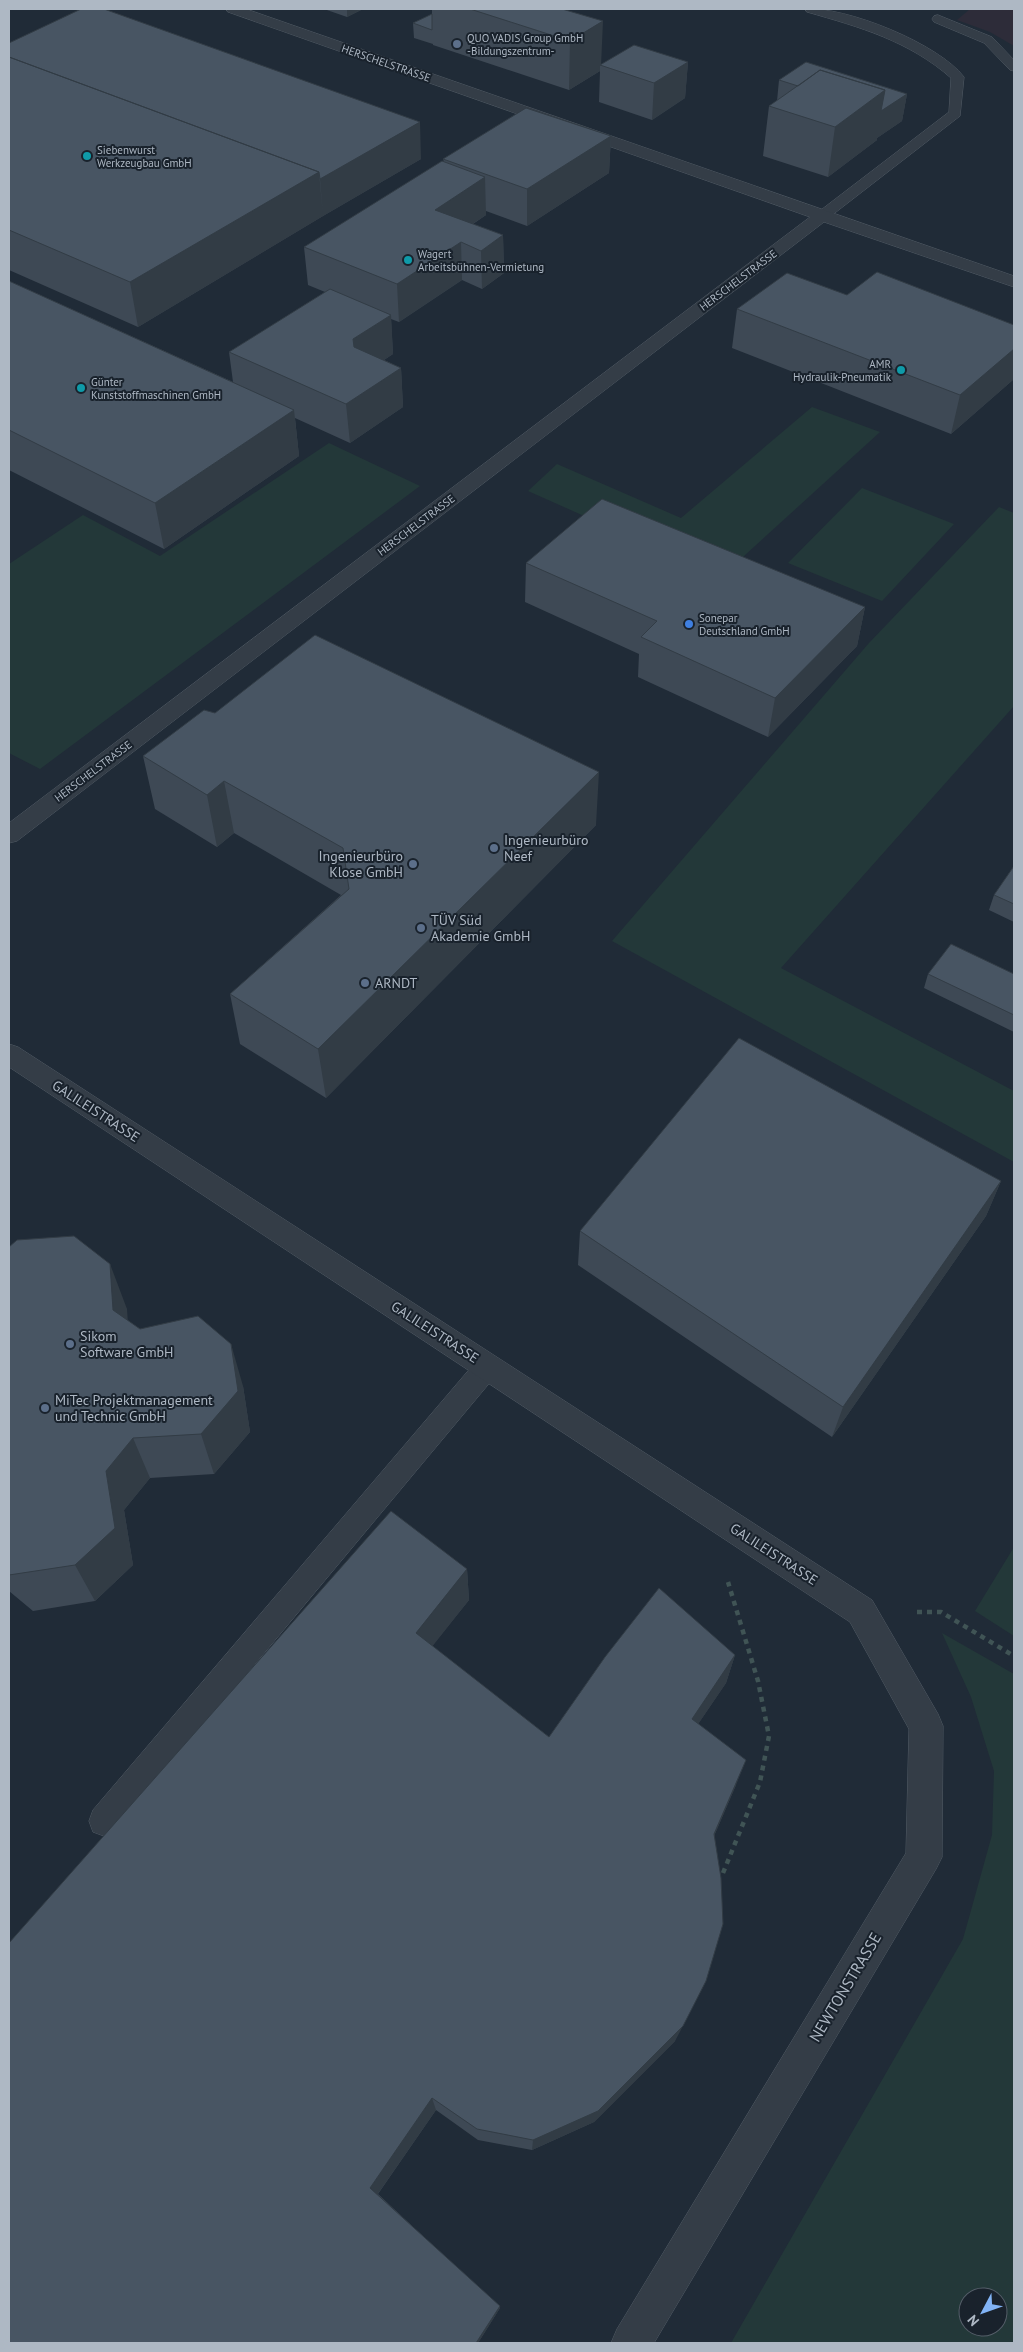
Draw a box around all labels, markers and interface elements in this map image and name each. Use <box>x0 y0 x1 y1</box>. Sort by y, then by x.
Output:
place label: QUO VADIS Group GmbH -Bildungszentrum- <box>467 31 583 58</box>
marker: QUO VADIS Group GmbH -Bildungszentrum- <box>451 38 463 50</box>
street label: HERSCHELSTRASSE <box>340 41 432 85</box>
place label: Siebenwurst Werkzeugbau GmbH <box>97 143 192 170</box>
marker: Siebenwurst Werkzeugbau GmbH <box>81 150 93 162</box>
street label: HERSCHELSTRASSE <box>697 246 779 314</box>
place label: Wagert Arbeitsbühnen-Vermietung <box>418 247 544 274</box>
marker: Wagert Arbeitsbühnen-Vermietung <box>402 254 414 266</box>
place label: AMR Hydraulik-Pneumatik <box>793 357 892 384</box>
marker: AMR Hydraulik-Pneumatik <box>895 364 907 376</box>
place label: Günter Kunststoffmaschinen GmbH <box>91 375 221 402</box>
marker: Günter Kunststoffmaschinen GmbH <box>75 382 87 394</box>
street label: HERSCHELSTRASSE <box>375 491 457 559</box>
place label: Sonepar Deutschland GmbH <box>699 611 790 638</box>
marker: Sonepar Deutschland GmbH <box>683 618 695 630</box>
street label: HERSCHELSTRASSE <box>52 737 134 805</box>
place label: Ingenieurbüro Neef <box>504 831 589 865</box>
marker: Ingenieurbüro Neef <box>488 842 500 854</box>
place label: Ingenieurbüro Klose GmbH <box>318 847 403 881</box>
marker: Ingenieurbüro Klose GmbH <box>407 858 419 870</box>
place label: TÜV Süd Akademie GmbH <box>431 911 530 945</box>
marker: TÜV Süd Akademie GmbH <box>415 922 427 934</box>
place label: ARNDT <box>375 974 417 992</box>
marker: ARNDT <box>359 977 371 989</box>
street label: GALILEISTRASSE <box>49 1076 143 1146</box>
street label: GALILEISTRASSE <box>388 1297 482 1367</box>
place label: Sikom Software GmbH <box>80 1327 174 1361</box>
marker: Sikom Software GmbH <box>64 1338 76 1350</box>
place label: MiTec Projektmanagement und Technic GmbH <box>55 1391 213 1425</box>
marker: MiTec Projektmanagement und Technic GmbH <box>39 1402 51 1414</box>
street label: GALILEISTRASSE <box>727 1519 821 1589</box>
street label: NEWTONSTRASSE <box>805 1929 885 2045</box>
north arrow <box>958 2287 1008 2337</box>
text: N <box>963 2311 983 2330</box>

